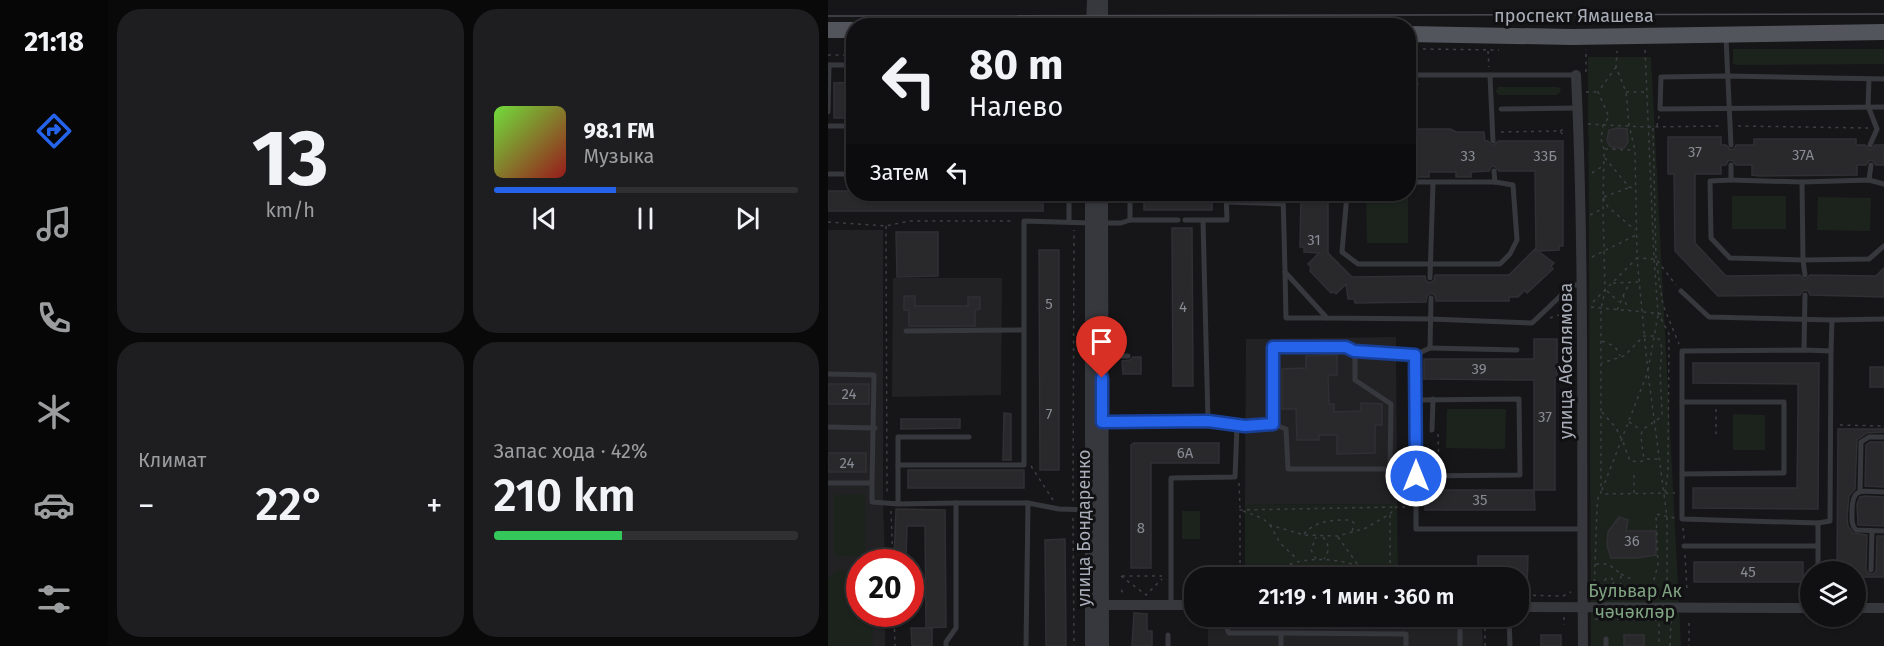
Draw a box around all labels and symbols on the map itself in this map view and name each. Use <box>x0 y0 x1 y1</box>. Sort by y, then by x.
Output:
street label: проспект Ямашева <box>1494 5 1654 27</box>
house number: 37 <box>1688 143 1702 161</box>
house number: 37А <box>1792 146 1815 164</box>
house number: 33 <box>1461 147 1475 165</box>
house number: 33Б <box>1533 147 1557 165</box>
house number: 31 <box>1307 231 1321 249</box>
street label: улица Абсалямова <box>1555 283 1577 439</box>
house number: 5 <box>1045 295 1053 313</box>
house number: 4 <box>1179 298 1187 316</box>
pin <box>1076 316 1127 378</box>
house number: 39 <box>1471 360 1487 378</box>
house number: 24 <box>841 385 857 403</box>
house number: 7 <box>1046 405 1053 423</box>
house number: 37 <box>1538 408 1552 426</box>
house number: 6А <box>1177 444 1194 462</box>
position arrow <box>1384 444 1448 508</box>
street label: улица Бондаренко <box>1073 449 1095 607</box>
house number: 24 <box>839 454 855 472</box>
house number: 35 <box>1472 491 1488 509</box>
house number: 8 <box>1137 519 1145 537</box>
house number: 36 <box>1624 532 1640 550</box>
speed limit sign: 20 <box>846 549 924 627</box>
house number: 45 <box>1740 563 1756 581</box>
park label: Бульвар Ак чәчәкләр <box>1588 580 1682 623</box>

